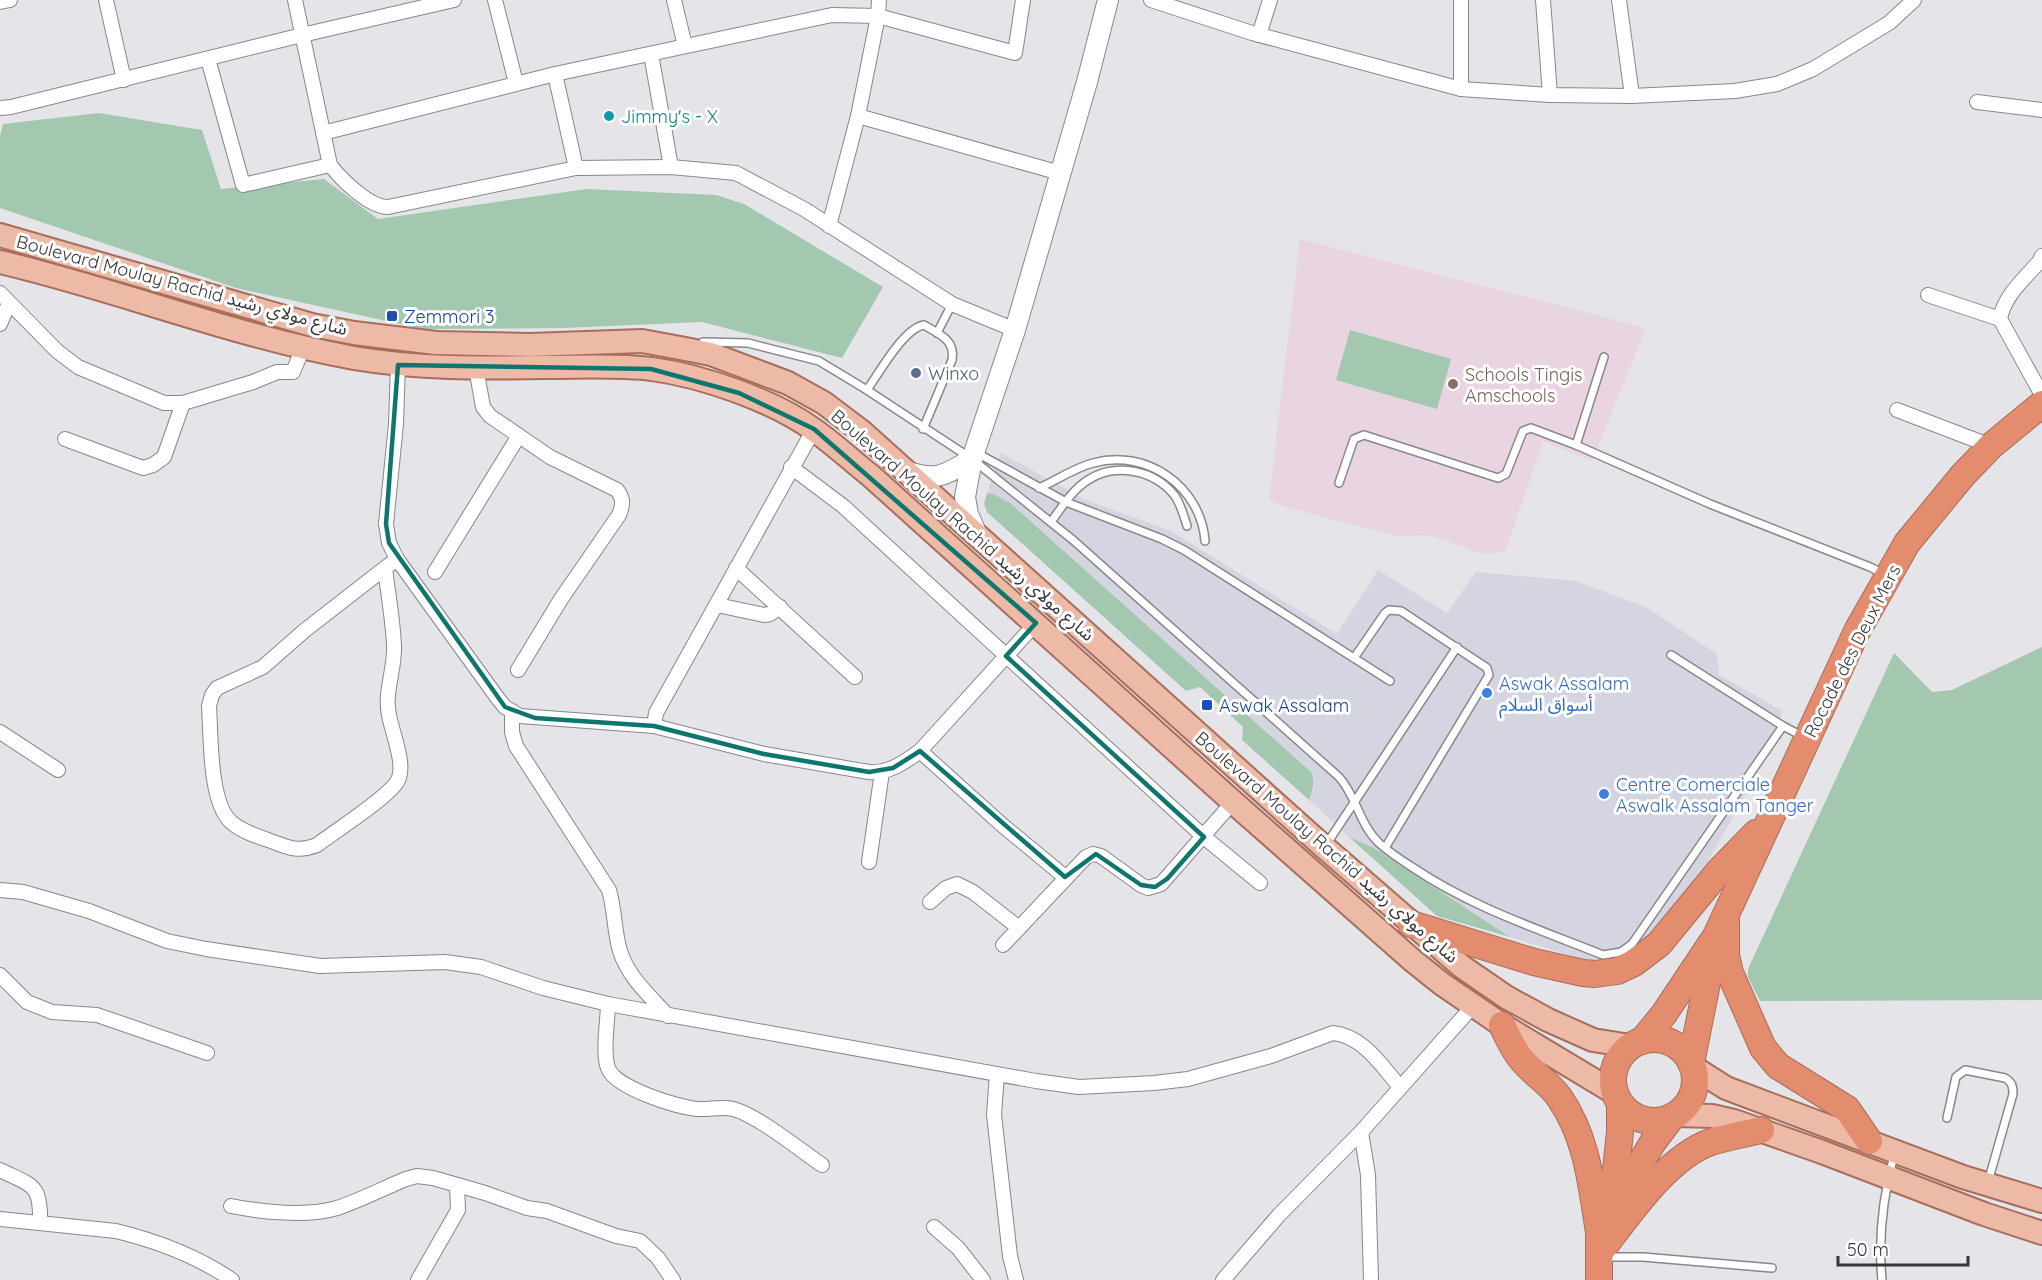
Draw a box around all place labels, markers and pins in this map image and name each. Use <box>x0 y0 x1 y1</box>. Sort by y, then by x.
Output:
place label: Jimmy's - X <box>621 105 718 128</box>
marker: Jimmy's - X <box>602 109 616 123</box>
place label: Zemmori 3 <box>404 305 495 328</box>
marker: Zemmori 3 <box>385 309 399 323</box>
place label: Winxo <box>928 362 979 385</box>
place label: Schools Tingis Amschools <box>1465 363 1583 407</box>
marker: Winxo <box>909 366 923 380</box>
marker: Schools Tingis Amschools <box>1446 377 1460 391</box>
place label: Aswak Assalam أسواق السلام <box>1499 672 1629 719</box>
marker: Aswak Assalam أسواق السلام <box>1480 686 1494 700</box>
place label: Aswak Assalam <box>1219 694 1349 717</box>
marker: Aswak Assalam <box>1200 698 1214 712</box>
place label: Centre Comerciale Aswalk Assalam Tanger <box>1616 773 1814 817</box>
marker: Centre Comerciale Aswalk Assalam Tanger <box>1597 787 1611 801</box>

